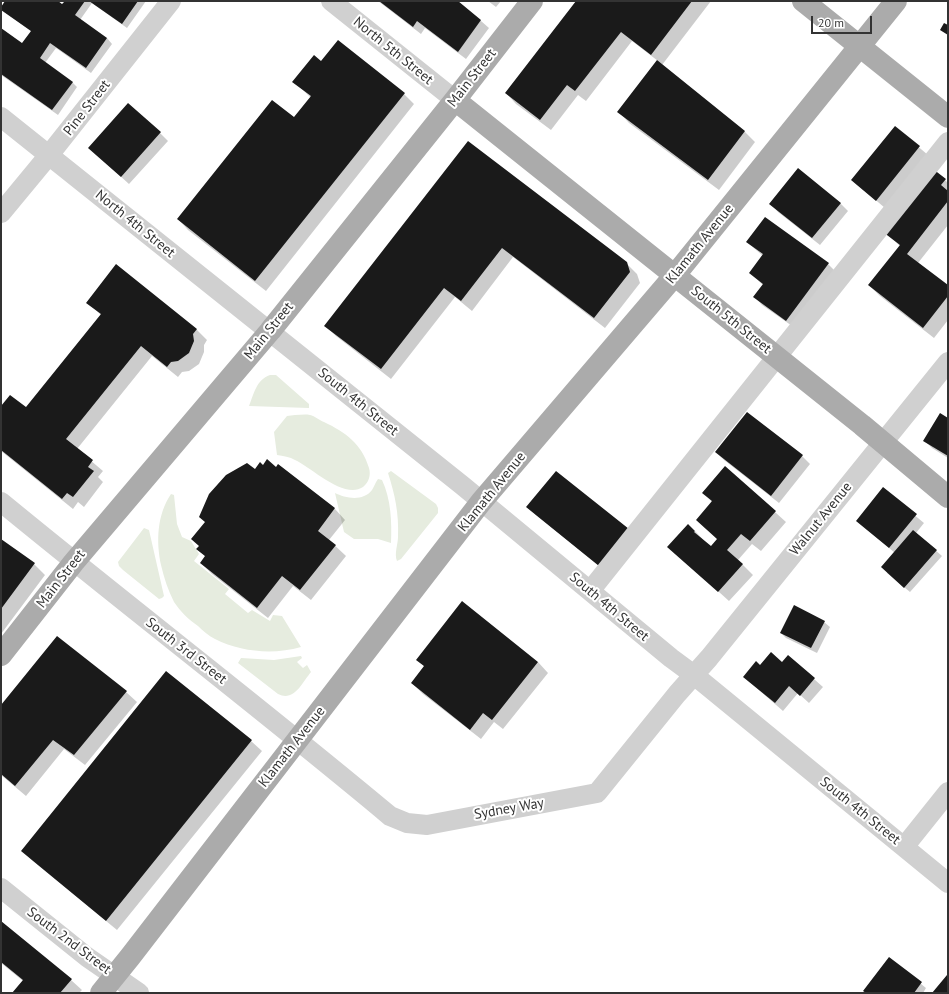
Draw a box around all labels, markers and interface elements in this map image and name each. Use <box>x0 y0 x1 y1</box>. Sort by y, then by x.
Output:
scale bar <box>813 8 874 34</box>
street label: North 5th Street <box>350 14 436 88</box>
text: 20 m <box>818 15 844 30</box>
street label: Main Street <box>444 46 500 110</box>
street label: Pine Street <box>60 77 114 139</box>
street label: North 4th Street <box>92 187 178 261</box>
street label: Klamath Avenue <box>663 201 737 287</box>
street label: South 5th Street <box>688 283 774 357</box>
street label: Main Street <box>241 299 297 363</box>
street label: South 4th Street <box>315 365 401 439</box>
street label: Klamath Avenue <box>455 449 529 535</box>
street label: Walnut Avenue <box>786 479 856 559</box>
street label: Main Street <box>33 547 89 611</box>
street label: South 4th Street <box>566 569 652 645</box>
street label: South 3rd Street <box>142 614 230 688</box>
street label: Klamath Avenue <box>255 703 329 791</box>
street label: South 4th Street <box>817 774 903 848</box>
street label: Sydney Way <box>473 795 545 823</box>
street label: South 2nd Street <box>24 904 114 978</box>

